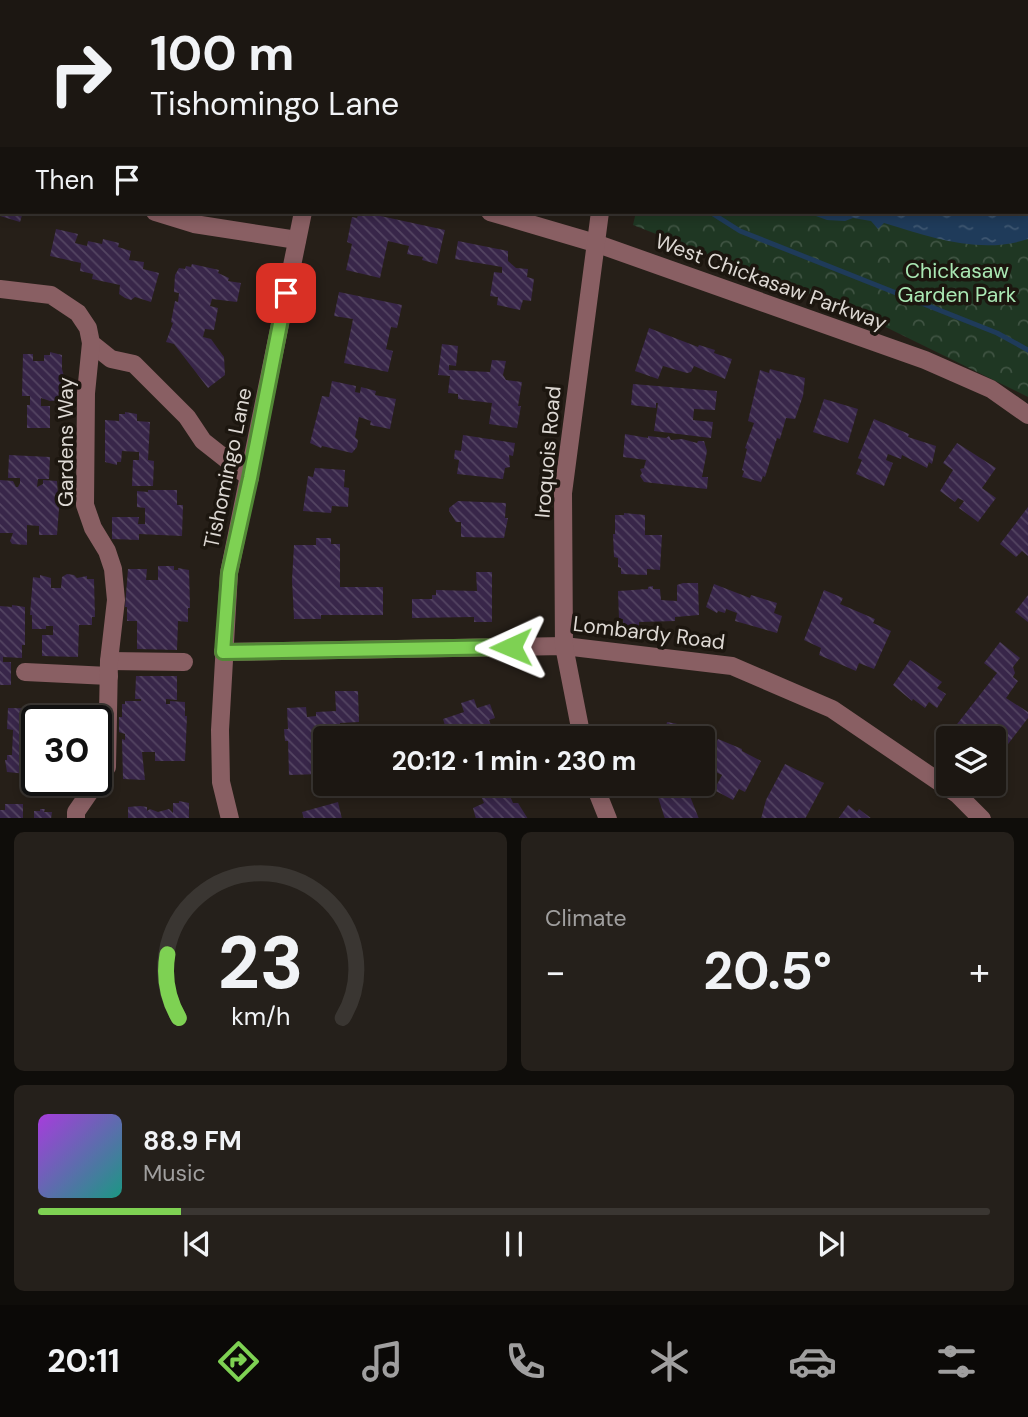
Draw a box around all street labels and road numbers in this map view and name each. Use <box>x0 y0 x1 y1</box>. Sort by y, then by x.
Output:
street label: West Chickasaw Parkway <box>651 227 891 337</box>
street label: Gardens Way <box>52 377 80 507</box>
street label: Tishomingo Lane <box>197 385 259 551</box>
street label: Iroquois Road <box>528 385 568 519</box>
street label: Lombardy Road <box>571 610 727 656</box>

